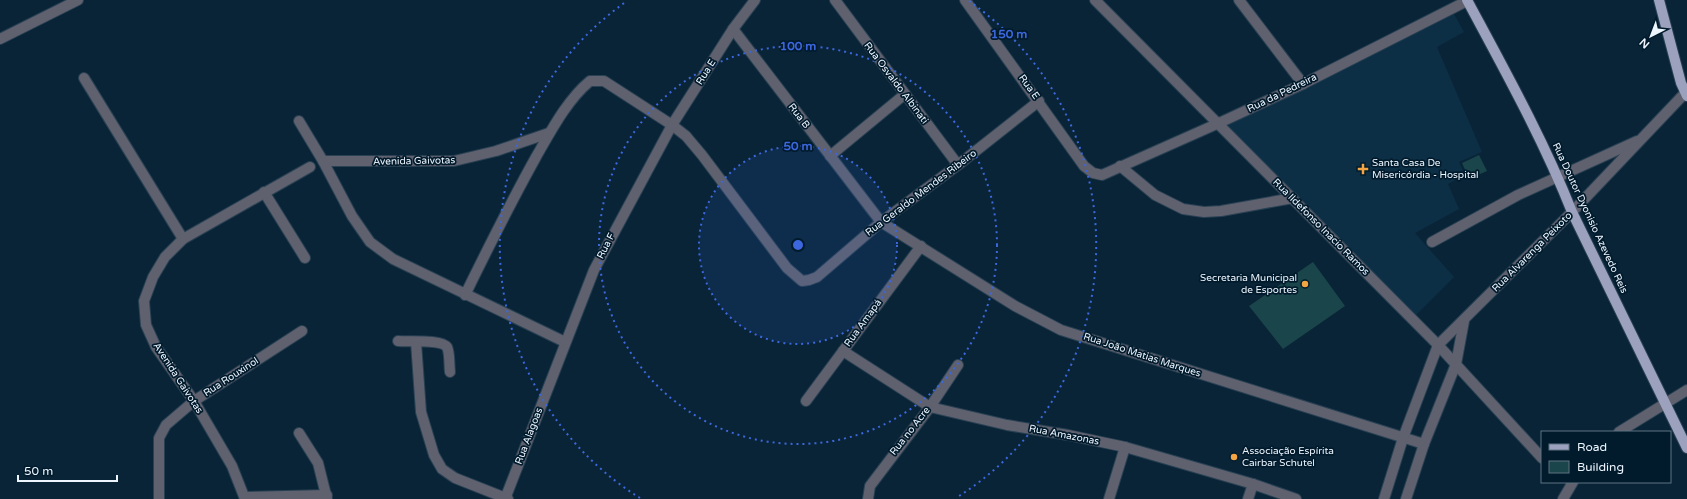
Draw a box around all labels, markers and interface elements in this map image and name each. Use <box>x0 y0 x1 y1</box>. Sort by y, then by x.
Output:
north arrow <box>1631 16 1671 56</box>
text: 150 m <box>991 27 1027 41</box>
text: N <box>1637 35 1652 51</box>
text: 100 m <box>780 39 816 53</box>
street label: Rua Osvaldo Albinati <box>861 40 931 126</box>
street label: Rua E <box>694 57 718 87</box>
street label: Rua da Pedreira <box>1245 71 1319 115</box>
street label: Rua E <box>1016 72 1042 102</box>
street label: Rua B <box>786 101 812 131</box>
text: 50 m <box>783 139 813 153</box>
street label: Rua Doutor Dyonisio Azevedo Reis <box>1550 141 1630 295</box>
street label: Rua Geraldo Mendes Ribeiro <box>863 147 979 239</box>
street label: Avenida Gaivotas <box>373 154 455 168</box>
place label: Santa Casa De Misericórdia - Hospital <box>1372 157 1479 181</box>
marker: Santa Casa De Misericórdia - Hospital <box>1357 163 1369 175</box>
street label: Rua Ildefonso Inacio Ramos <box>1270 176 1372 278</box>
street label: Rua Alvarenga Peixoto <box>1490 210 1574 294</box>
street label: Rua F <box>594 231 618 261</box>
centre of rings <box>791 238 805 252</box>
place label: Secretaria Municipal de Esportes <box>1200 272 1297 296</box>
marker: Secretaria Municipal de Esportes <box>1300 279 1310 289</box>
street label: Rua Amapá <box>842 297 884 349</box>
street label: Rua João Matias Marques <box>1082 330 1202 380</box>
street label: Avenida Gaivotas <box>151 340 206 416</box>
street label: Rua Rouxinol <box>201 355 261 399</box>
street label: Rua no Acre <box>887 404 933 458</box>
street label: Rua Alagoas <box>513 406 545 466</box>
street label: Rua Amazonas <box>1028 422 1100 448</box>
legend <box>1541 431 1671 483</box>
text: Road <box>1577 440 1607 454</box>
place label: Associação Espírita Cairbar Schutel <box>1242 445 1334 469</box>
marker: Associação Espírita Cairbar Schutel <box>1229 452 1239 462</box>
scale bar <box>18 457 117 483</box>
text: Building <box>1577 460 1624 474</box>
text: 50 m <box>24 464 53 478</box>

